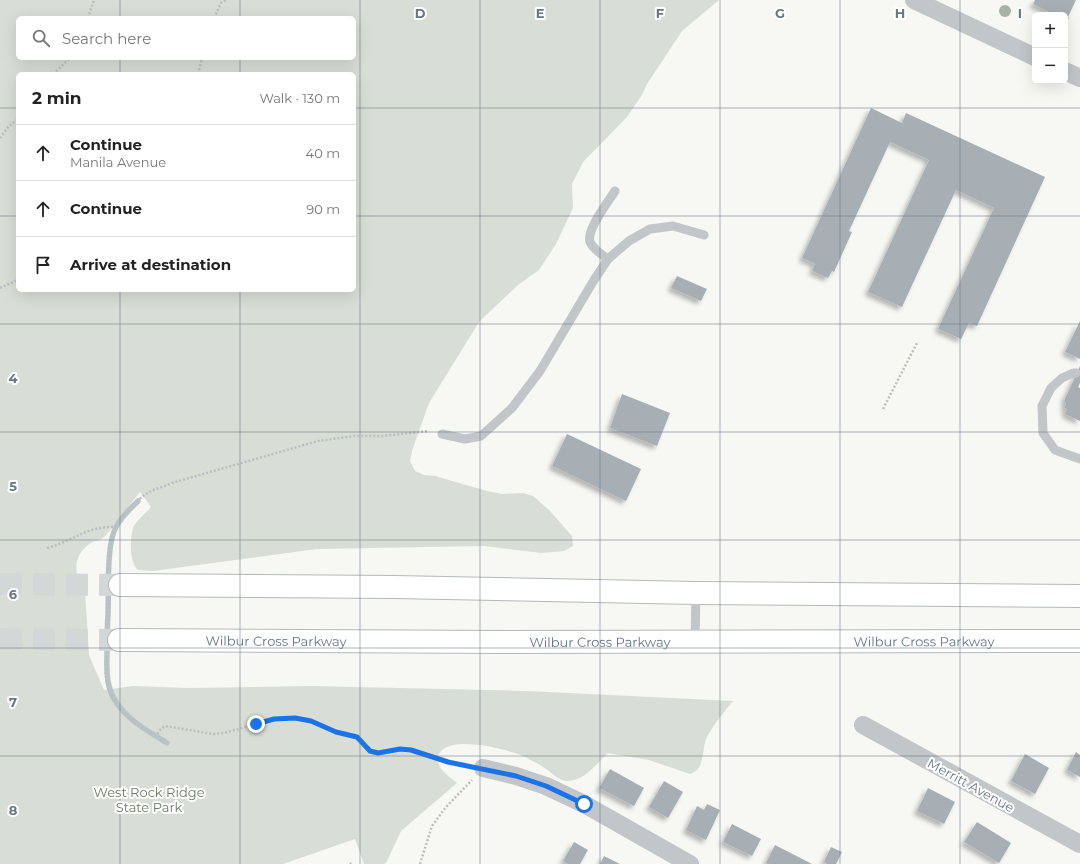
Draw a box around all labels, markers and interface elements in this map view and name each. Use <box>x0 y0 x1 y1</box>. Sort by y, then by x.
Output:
text: D <box>415 5 426 21</box>
text: E <box>536 5 545 21</box>
text: F <box>656 5 664 21</box>
text: G <box>775 5 785 21</box>
text: H <box>895 5 905 21</box>
text: I <box>1018 5 1022 21</box>
map controls <box>1032 12 1068 84</box>
button: + <box>1032 12 1068 48</box>
search box <box>16 16 356 60</box>
icon: search <box>30 27 52 49</box>
text: Search here <box>62 29 151 48</box>
button: − <box>1032 48 1068 84</box>
text: 2 min <box>32 88 82 108</box>
text: Walk · 130 m <box>259 90 340 106</box>
text: Continue <box>70 135 142 154</box>
icon: ahead <box>32 142 54 164</box>
text: 40 m <box>306 145 340 161</box>
text: Manila Avenue <box>70 154 166 170</box>
icon: ahead <box>32 198 54 220</box>
text: Continue <box>70 199 142 218</box>
text: 90 m <box>306 201 340 217</box>
icon: arrive <box>32 254 54 276</box>
text: Arrive at destination <box>70 255 231 274</box>
text: 4 <box>9 370 18 386</box>
text: 5 <box>9 478 17 494</box>
text: 6 <box>9 586 18 602</box>
street label: Wilbur Cross Parkway <box>205 632 347 649</box>
street label: Wilbur Cross Parkway <box>853 633 995 649</box>
street label: Wilbur Cross Parkway <box>529 634 671 650</box>
text: 7 <box>9 694 17 710</box>
route end <box>247 715 265 733</box>
street label: Merritt Avenue <box>925 755 1017 816</box>
park label: West Rock Ridge State Park <box>93 784 205 815</box>
route start <box>575 795 593 813</box>
text: 8 <box>9 802 18 818</box>

